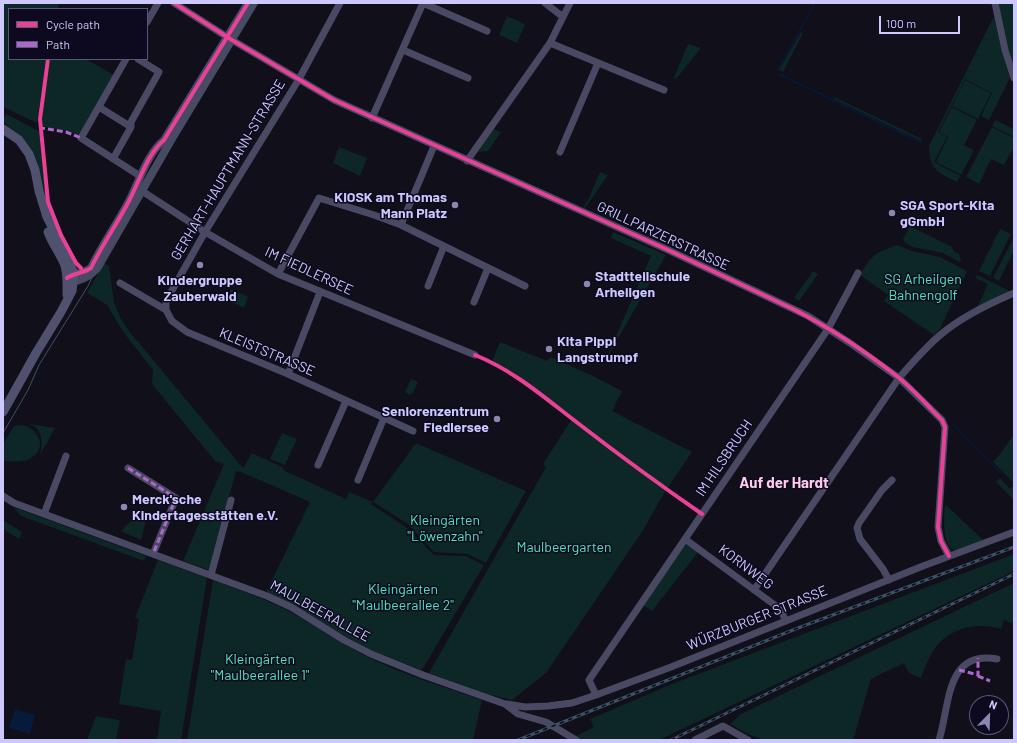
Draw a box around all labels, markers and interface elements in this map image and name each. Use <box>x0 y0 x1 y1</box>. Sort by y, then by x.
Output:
legend <box>8 8 148 60</box>
scale bar <box>881 8 962 34</box>
text: 100 m <box>886 16 916 30</box>
text: Cycle path <box>46 17 100 31</box>
text: Path <box>46 37 70 51</box>
street label: GERHART-HAUPTMANN-STRASSE <box>167 77 289 263</box>
place label: KIOSK am Thomas Mann Platz <box>334 189 447 222</box>
place label: SGA Sport-Kita gGmbH <box>900 197 994 230</box>
street label: GRILLPARZERSTRASSE <box>594 198 732 274</box>
marker: KIOSK am Thomas Mann Platz <box>450 200 460 210</box>
marker: SGA Sport-Kita gGmbH <box>887 208 897 218</box>
street label: IM FIEDLERSEE <box>262 243 356 299</box>
marker: Kindergruppe Zauberwald <box>195 260 205 270</box>
place label: Stadtteilschule Arheilgen <box>595 268 690 300</box>
park label: SG Arheilgen Bahnengolf <box>884 271 962 304</box>
place label: Kindergruppe Zauberwald <box>158 272 242 304</box>
marker: Stadtteilschule Arheilgen <box>582 279 592 289</box>
street label: KLEISTSTRASSE <box>217 324 317 380</box>
place label: Kita Pippi Langstrumpf <box>557 333 638 366</box>
marker: Kita Pippi Langstrumpf <box>544 344 554 354</box>
place label: Seniorenzentrum Fiedlersee <box>382 403 489 436</box>
marker: Seniorenzentrum Fiedlersee <box>492 414 502 424</box>
street label: IM HILSBRUCH <box>692 416 756 500</box>
district label: Auf der Hardt <box>739 474 829 492</box>
place label: Merck'sche Kindertagesstätten e.V. <box>132 491 279 524</box>
marker: Merck'sche Kindertagesstätten e.V. <box>119 502 129 512</box>
park label: Kleingärten "Löwenzahn" <box>407 512 483 544</box>
park label: Maulbeergarten <box>516 539 612 555</box>
street label: KORNWEG <box>715 541 777 593</box>
street label: MAULBEERALLEE <box>267 577 373 645</box>
park label: Kleingärten "Maulbeerallee 2" <box>352 581 454 614</box>
street label: WÜRZBURGER STRASSE <box>684 582 830 654</box>
park label: Kleingärten "Maulbeerallee 1" <box>210 651 310 684</box>
north arrow <box>969 695 1009 735</box>
text: N <box>988 697 999 712</box>

